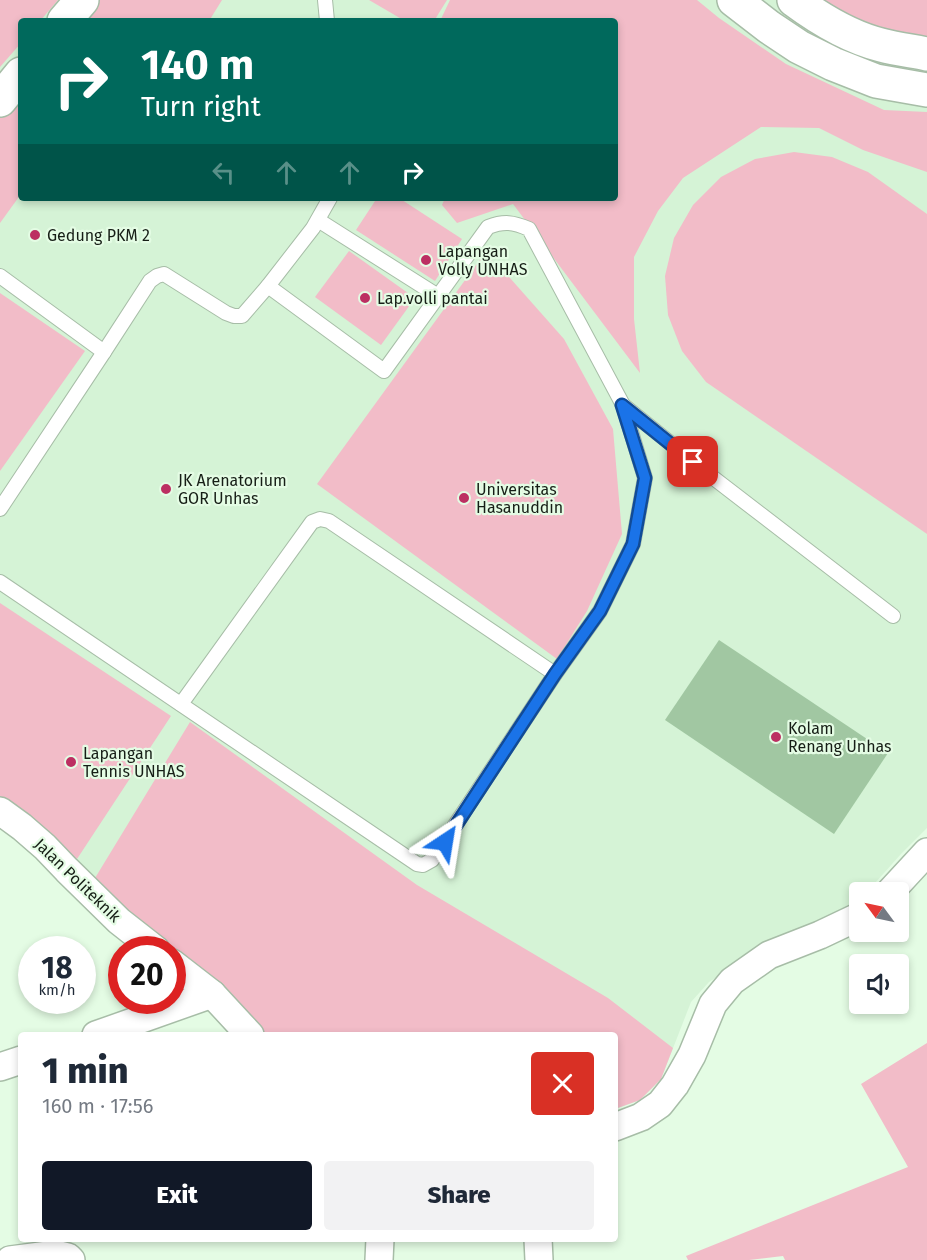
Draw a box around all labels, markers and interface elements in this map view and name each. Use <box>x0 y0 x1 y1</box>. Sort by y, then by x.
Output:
text: 140 m <box>141 40 254 90</box>
icon: right <box>42 42 120 120</box>
text: Turn right <box>141 91 261 123</box>
icon: left <box>207 156 240 189</box>
icon: ahead <box>270 156 303 189</box>
icon: ahead <box>333 156 366 189</box>
icon: right <box>396 156 429 189</box>
place label: Gedung PKM 2 <box>47 226 150 245</box>
marker: Gedung PKM 2 <box>28 228 42 242</box>
place label: Lapangan Volly UNHAS <box>438 242 528 279</box>
marker: Lapangan Volly UNHAS <box>419 253 433 267</box>
place label: Lap.volli pantai <box>377 289 488 308</box>
marker: Lap.volli pantai <box>358 291 372 305</box>
pin <box>667 436 718 487</box>
icon: arrive <box>676 445 709 478</box>
place label: JK Arenatorium GOR Unhas <box>178 471 287 508</box>
place label: Universitas Hasanuddin <box>476 480 563 517</box>
marker: JK Arenatorium GOR Unhas <box>159 482 173 496</box>
marker: Universitas Hasanuddin <box>457 491 471 505</box>
place label: Kolam Renang Unhas <box>788 719 892 756</box>
marker: Kolam Renang Unhas <box>769 730 783 744</box>
place label: Lapangan Tennis UNHAS <box>83 744 185 781</box>
marker: Lapangan Tennis UNHAS <box>64 755 78 769</box>
position arrow <box>413 810 477 874</box>
street label: Jalan Politeknik <box>31 835 125 927</box>
north arrow <box>849 882 909 942</box>
map controls <box>849 882 909 1014</box>
speed limit sign: 20 <box>108 936 186 1014</box>
text: 18 <box>41 950 73 986</box>
button: sound <box>849 954 909 1014</box>
text: km/h <box>38 981 76 999</box>
text: 1 min <box>42 1049 128 1093</box>
button: close <box>531 1052 594 1115</box>
text: 160 m · 17:56 <box>42 1094 153 1118</box>
button: Exit <box>42 1161 312 1230</box>
button: Share <box>324 1161 594 1230</box>

